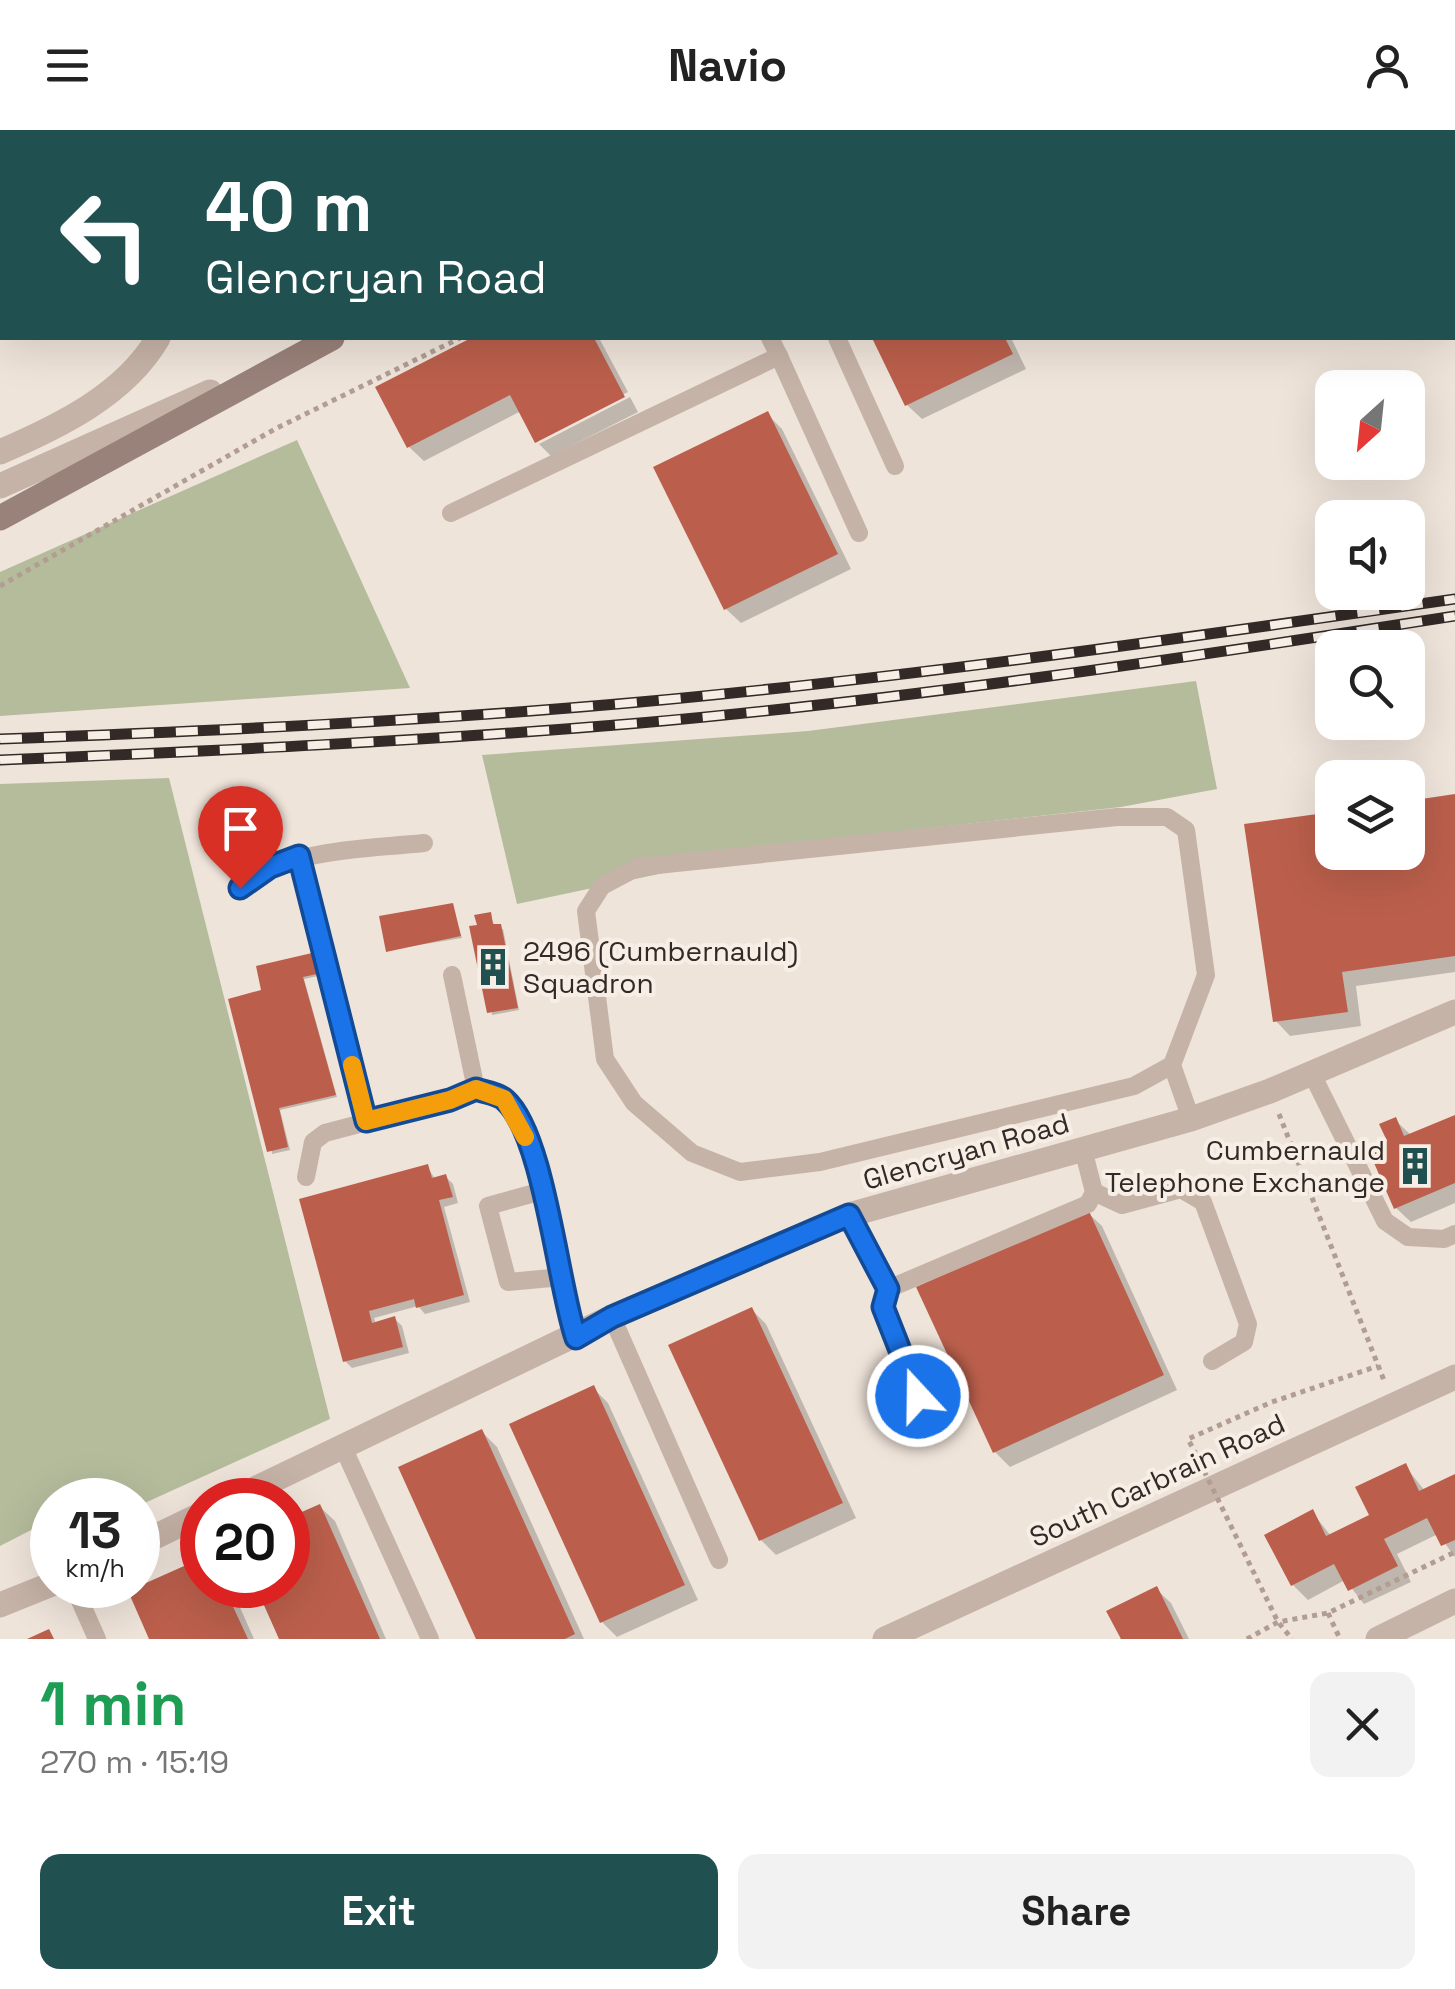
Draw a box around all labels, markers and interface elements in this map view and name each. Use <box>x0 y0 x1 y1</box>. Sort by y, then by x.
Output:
text: Navio <box>668 37 787 94</box>
icon: menu <box>40 38 95 93</box>
icon: person <box>1360 38 1415 93</box>
text: 40 m <box>205 162 372 251</box>
icon: left <box>40 170 170 300</box>
text: Glencryan Road <box>205 249 547 306</box>
north arrow <box>1315 370 1425 480</box>
map controls <box>1315 370 1425 870</box>
button: sound <box>1315 500 1425 610</box>
button: search <box>1315 630 1425 740</box>
button: layers <box>1315 760 1425 870</box>
pin <box>198 786 283 889</box>
icon: arrive <box>213 801 268 856</box>
place label: 2496 (Cumbernauld) Squadron <box>523 933 798 1001</box>
building icon: 2496 (Cumbernauld) Squadron <box>472 946 514 988</box>
street label: Glencryan Road <box>859 1104 1073 1198</box>
place label: Cumbernauld Telephone Exchange <box>1105 1132 1385 1200</box>
building icon: Cumbernauld Telephone Exchange <box>1394 1145 1436 1187</box>
position arrow <box>866 1344 970 1448</box>
street label: South Carbrain Road <box>1024 1405 1290 1555</box>
speed limit sign: 20 <box>180 1478 310 1608</box>
text: 13 <box>69 1499 122 1563</box>
text: km/h <box>65 1552 125 1584</box>
text: 1 min <box>40 1666 187 1743</box>
button: close <box>1310 1672 1415 1777</box>
text: 270 m · 15:19 <box>40 1742 229 1782</box>
button: Exit <box>40 1854 718 1969</box>
button: Share <box>738 1854 1415 1969</box>

